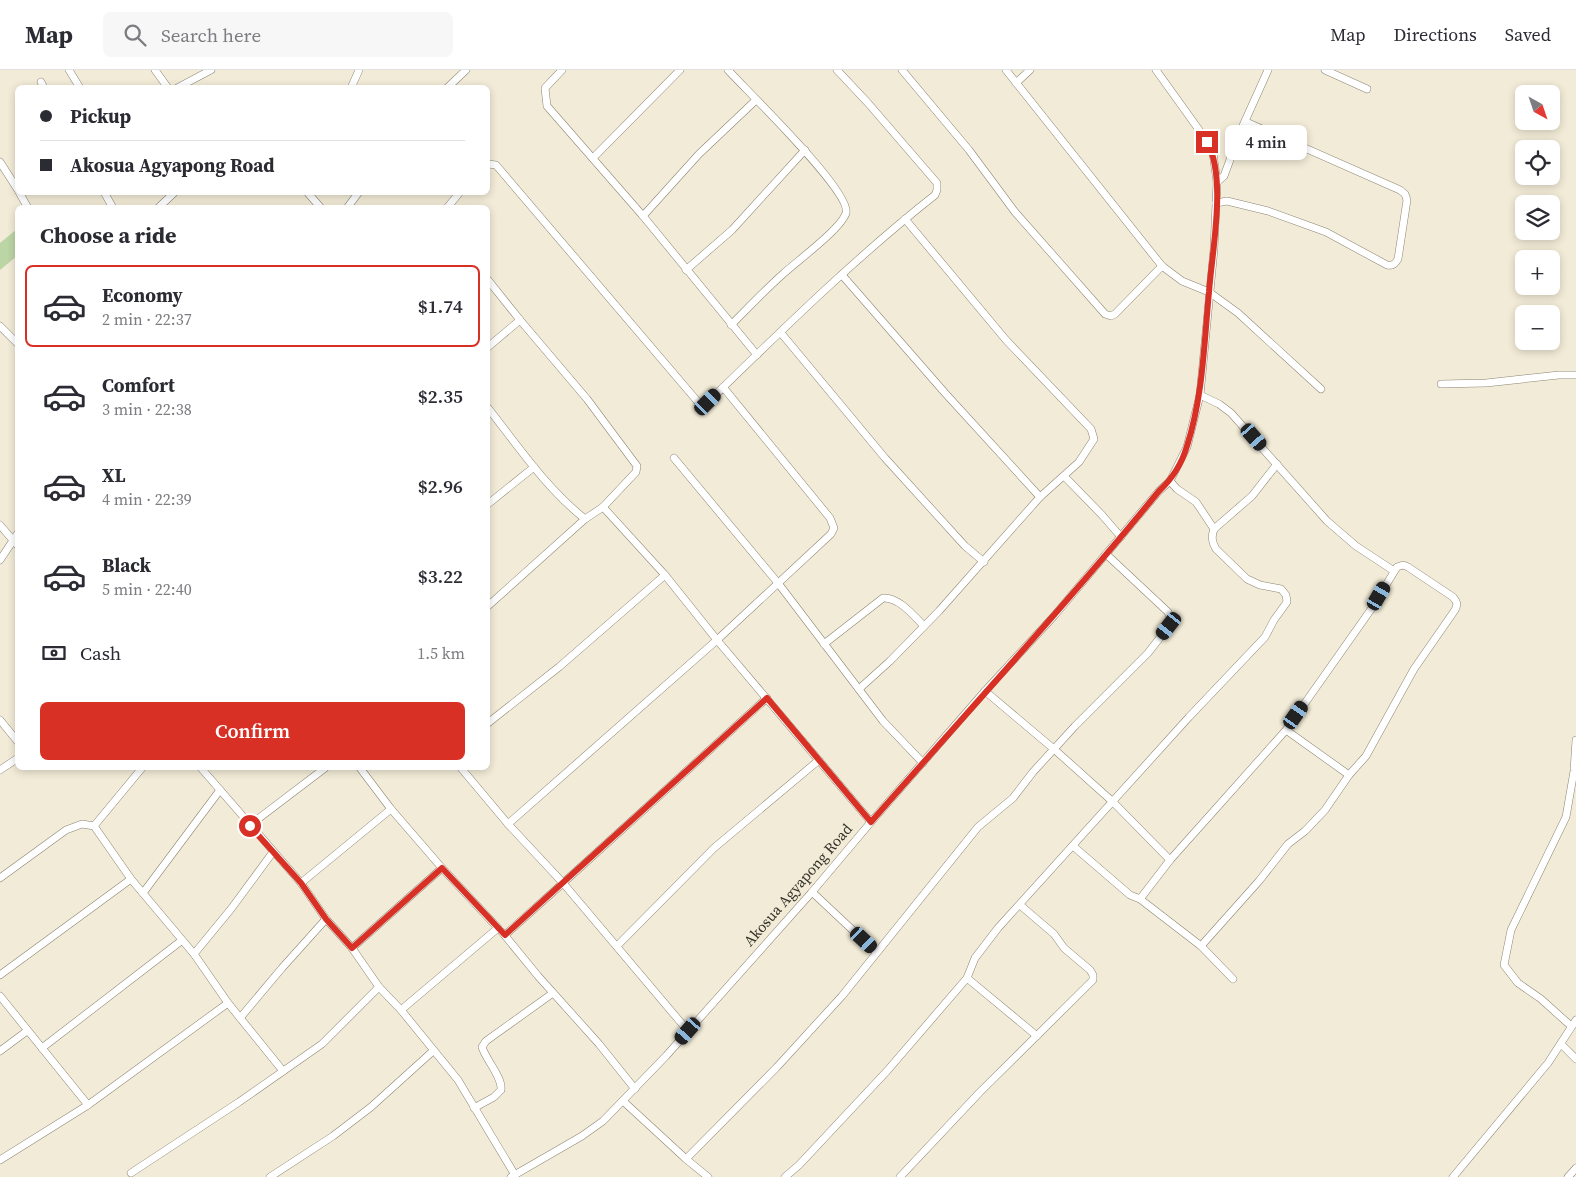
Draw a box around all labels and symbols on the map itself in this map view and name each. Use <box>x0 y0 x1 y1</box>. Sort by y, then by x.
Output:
north arrow <box>1515 85 1560 130</box>
callout: 4 min <box>1224 124 1307 160</box>
route end <box>1196 131 1218 153</box>
car <box>692 386 723 418</box>
car <box>1238 421 1269 453</box>
car <box>1365 579 1392 613</box>
car <box>1153 610 1184 642</box>
car <box>1281 698 1310 732</box>
route start <box>239 815 261 837</box>
street label: Akosua Agyapong Road <box>738 818 857 951</box>
car <box>847 924 880 956</box>
car <box>672 1015 703 1047</box>

